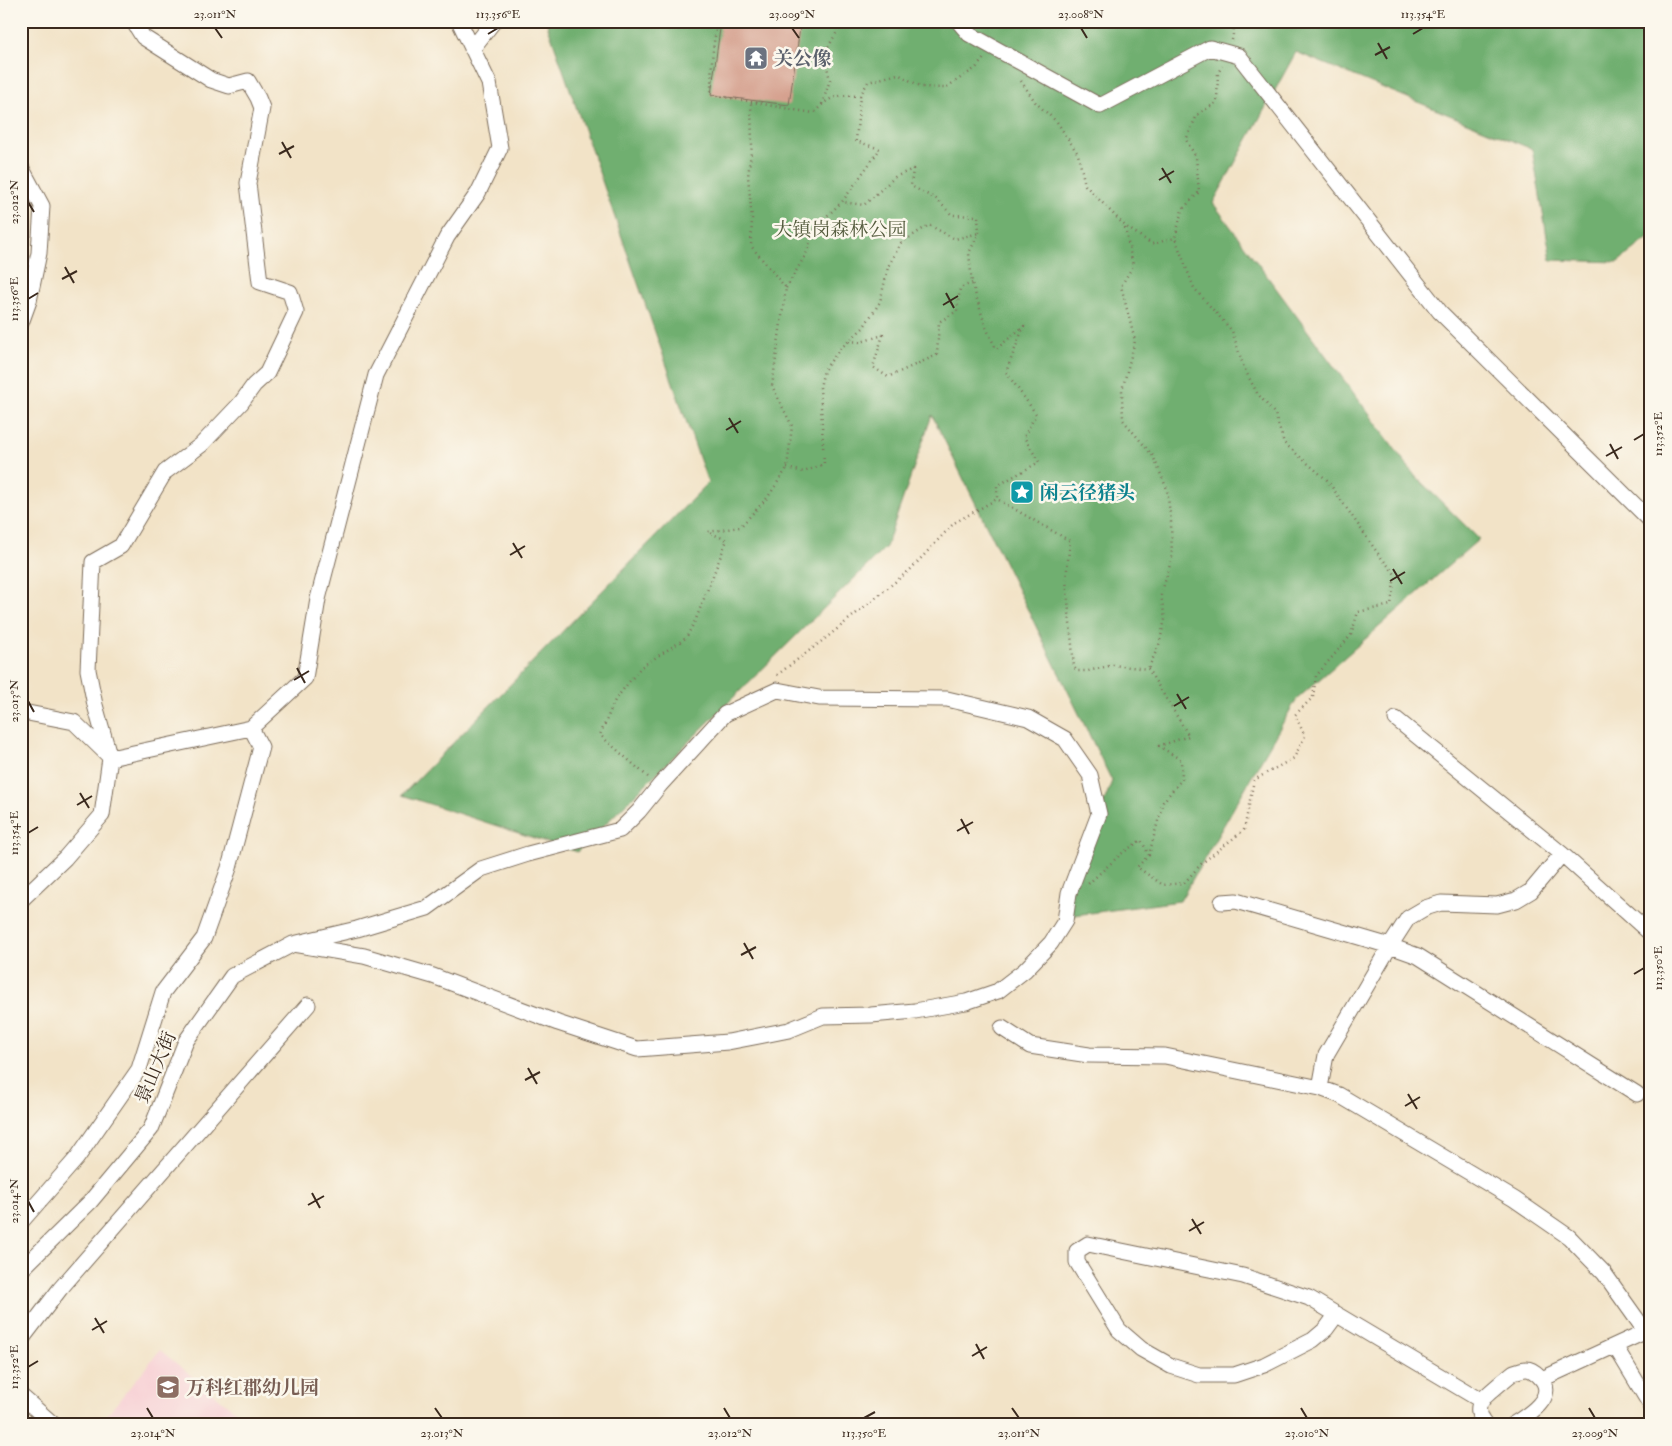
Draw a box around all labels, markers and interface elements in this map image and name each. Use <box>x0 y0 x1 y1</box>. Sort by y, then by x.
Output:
text: 23.011°N <box>194 7 237 22</box>
text: 113.356°E <box>476 7 520 22</box>
text: 23.009°N <box>769 7 815 22</box>
text: 23.008°N <box>1058 7 1104 22</box>
text: 113.354°E <box>1401 7 1446 22</box>
temple icon: 关公像 <box>743 45 769 71</box>
place label: 关公像 <box>774 47 832 71</box>
text: 23.012°N <box>7 180 22 224</box>
park label: 大镇岗森林公园 <box>773 218 907 242</box>
text: 113.356°E <box>7 277 22 321</box>
text: 113.352°E <box>1651 412 1666 456</box>
place icon: 闲云径猪头 <box>1009 479 1035 505</box>
place label: 闲云径猪头 <box>1040 481 1135 505</box>
text: 23.013°N <box>7 679 22 722</box>
text: 113.354°E <box>7 810 22 855</box>
text: 113.350°E <box>1651 945 1666 990</box>
street label: 景山大街 <box>130 1028 182 1107</box>
text: 23.014°N <box>7 1178 22 1223</box>
text: 113.352°E <box>7 1345 22 1389</box>
school or university icon: 万科红郡幼儿园 <box>155 1374 181 1400</box>
place label: 万科红郡幼儿园 <box>186 1376 319 1400</box>
text: 23.014°N <box>131 1426 176 1441</box>
text: 23.013°N <box>421 1426 464 1441</box>
text: 23.012°N <box>708 1426 752 1441</box>
text: 113.350°E <box>842 1426 887 1441</box>
text: 23.011°N <box>998 1426 1041 1441</box>
text: 23.010°N <box>1285 1426 1329 1441</box>
text: 23.009°N <box>1572 1426 1618 1441</box>

